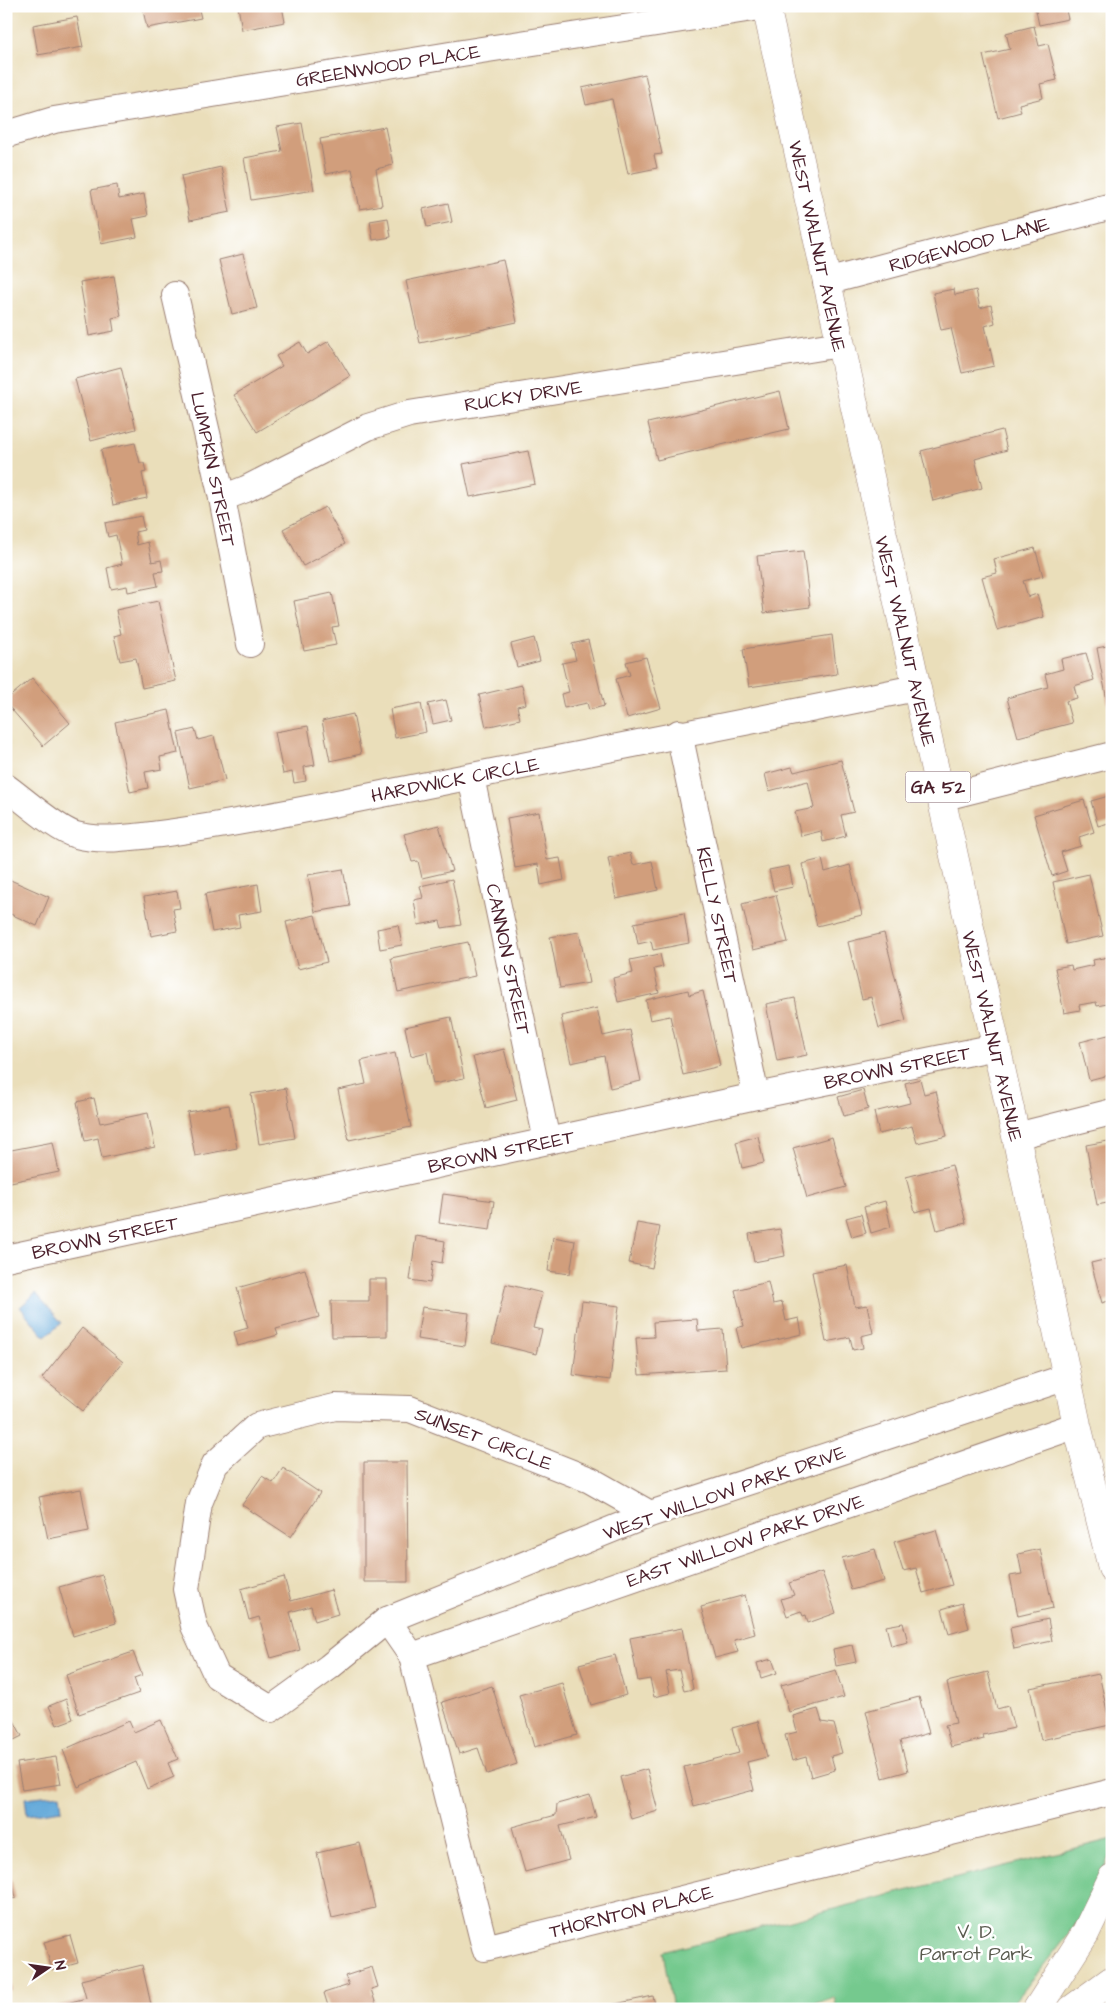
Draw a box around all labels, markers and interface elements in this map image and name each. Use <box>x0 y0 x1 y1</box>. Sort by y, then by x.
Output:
street label: GREENWOOD PLACE <box>294 39 482 94</box>
street label: WEST WALNUT AVENUE <box>781 138 852 354</box>
street label: RIDGEWOOD LANE <box>886 211 1053 280</box>
street label: RUCKY DRIVE <box>462 374 584 419</box>
street label: LUMPKIN STREET <box>183 389 242 549</box>
street label: WEST WALNUT AVENUE <box>867 533 942 749</box>
street label: HARDWICK CIRCLE <box>369 751 542 810</box>
road number: GA 52 <box>906 772 970 802</box>
street label: KELLY STREET <box>689 845 744 986</box>
street label: CANNON STREET <box>478 881 537 1037</box>
street label: WEST WALNUT AVENUE <box>954 928 1029 1144</box>
street label: BROWN STREET <box>822 1040 973 1097</box>
street label: BROWN STREET <box>426 1124 577 1181</box>
street label: BROWN STREET <box>30 1210 181 1267</box>
street label: SUNSET CIRCLE <box>411 1401 556 1478</box>
street label: WEST WILLOW PARK DRIVE <box>600 1439 849 1548</box>
street label: EAST WILLOW PARK DRIVE <box>623 1488 868 1595</box>
street label: THORNTON PLACE <box>547 1879 716 1946</box>
park label: V. D. Parrot Park <box>920 1919 1033 1968</box>
north arrow <box>22 1942 72 1992</box>
text: N <box>49 1959 70 1972</box>

